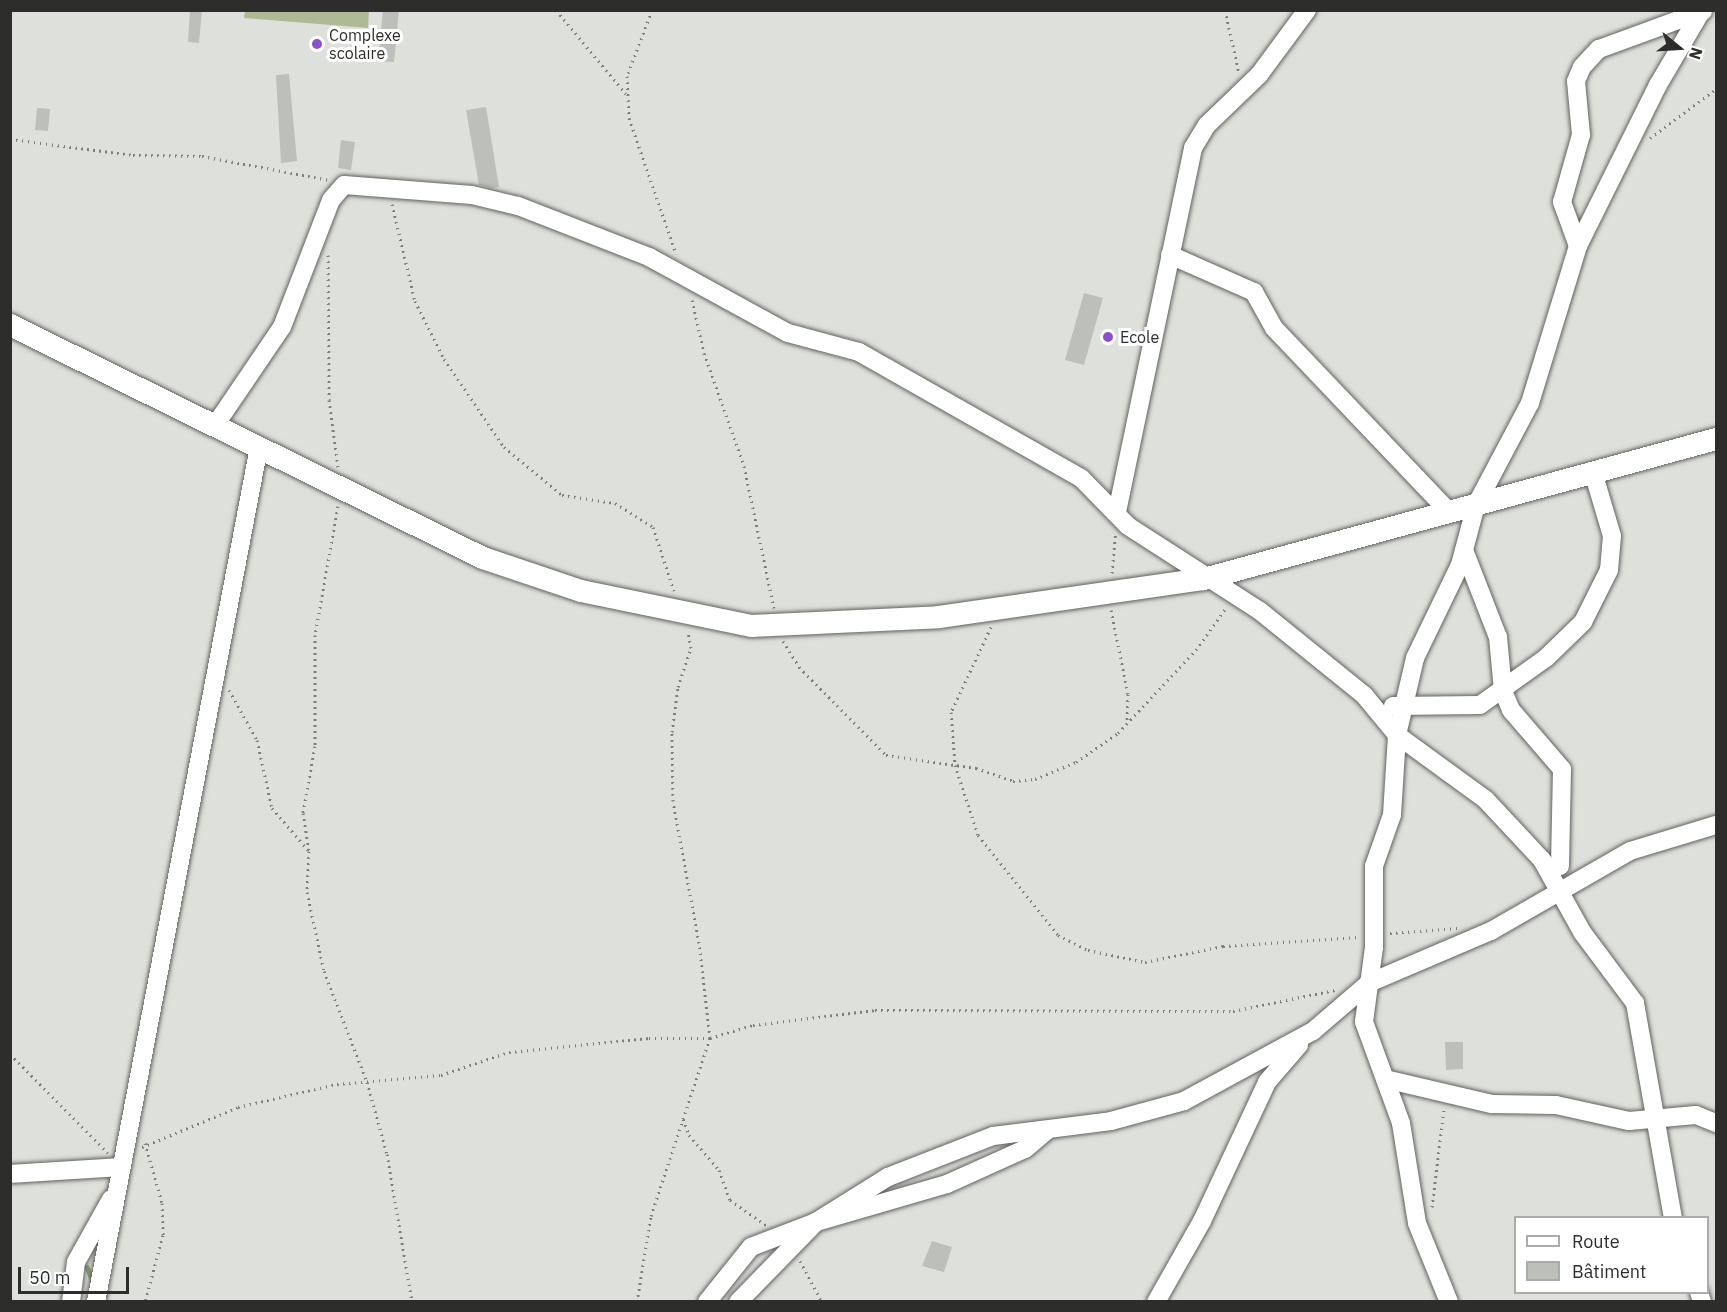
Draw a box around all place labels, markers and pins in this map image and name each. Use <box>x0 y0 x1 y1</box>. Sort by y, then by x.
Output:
place label: Complexe scolaire <box>329 25 401 63</box>
marker: Complexe scolaire <box>310 37 324 51</box>
place label: Ecole <box>1120 327 1159 347</box>
marker: Ecole <box>1101 330 1115 344</box>

